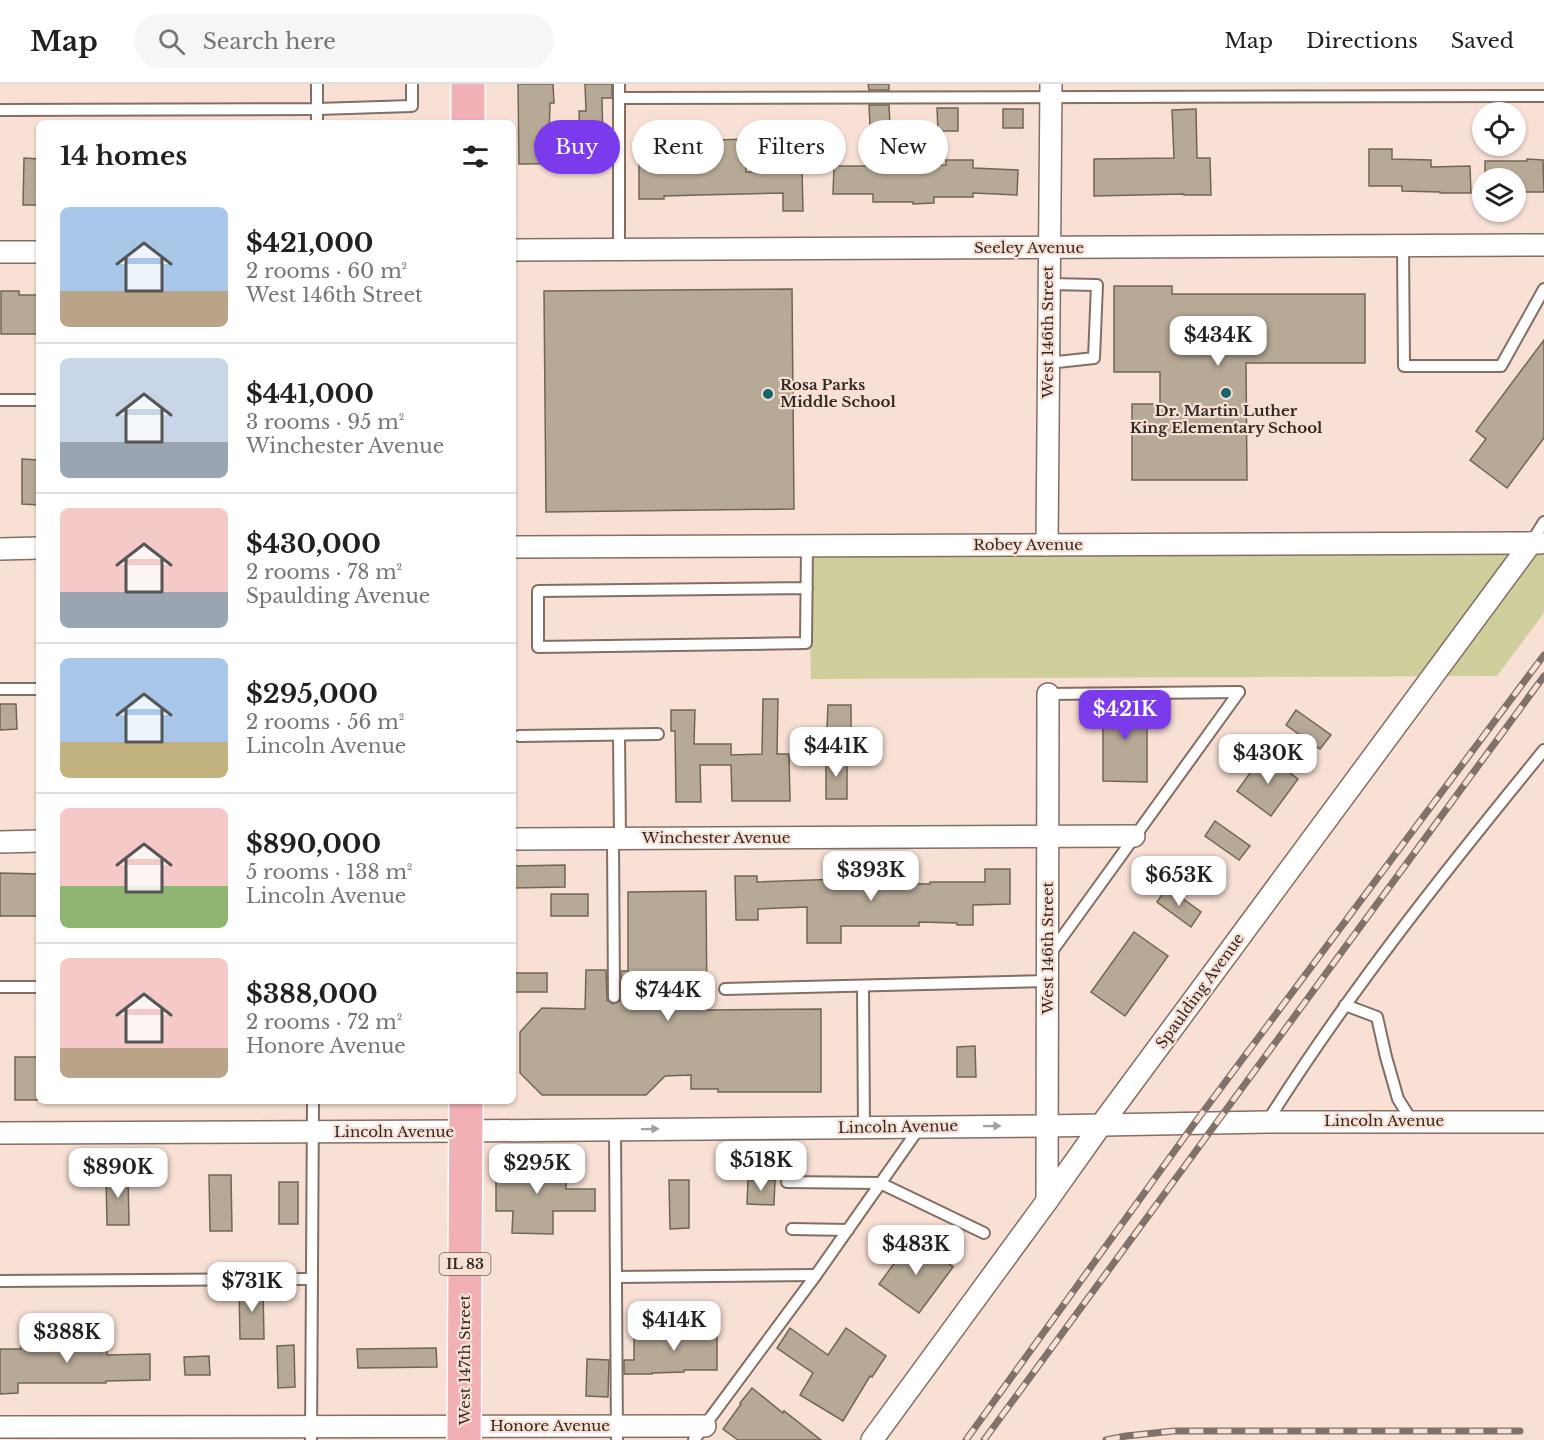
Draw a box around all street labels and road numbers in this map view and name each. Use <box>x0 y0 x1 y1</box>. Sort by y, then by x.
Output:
street label: Seeley Avenue <box>974 238 1084 257</box>
street label: West 146th Street <box>1038 265 1057 399</box>
street label: Robey Avenue <box>973 535 1083 554</box>
street label: Winchester Avenue <box>641 828 790 847</box>
street label: West 146th Street <box>1038 881 1057 1015</box>
street label: Spaulding Avenue <box>1151 929 1248 1052</box>
street label: Lincoln Avenue <box>1324 1111 1444 1130</box>
street label: Lincoln Avenue <box>838 1116 958 1137</box>
street label: Lincoln Avenue <box>334 1122 454 1141</box>
road number: IL 83 <box>440 1253 490 1275</box>
street label: West 147th Street <box>455 1295 474 1426</box>
street label: Honore Avenue <box>490 1416 610 1435</box>

